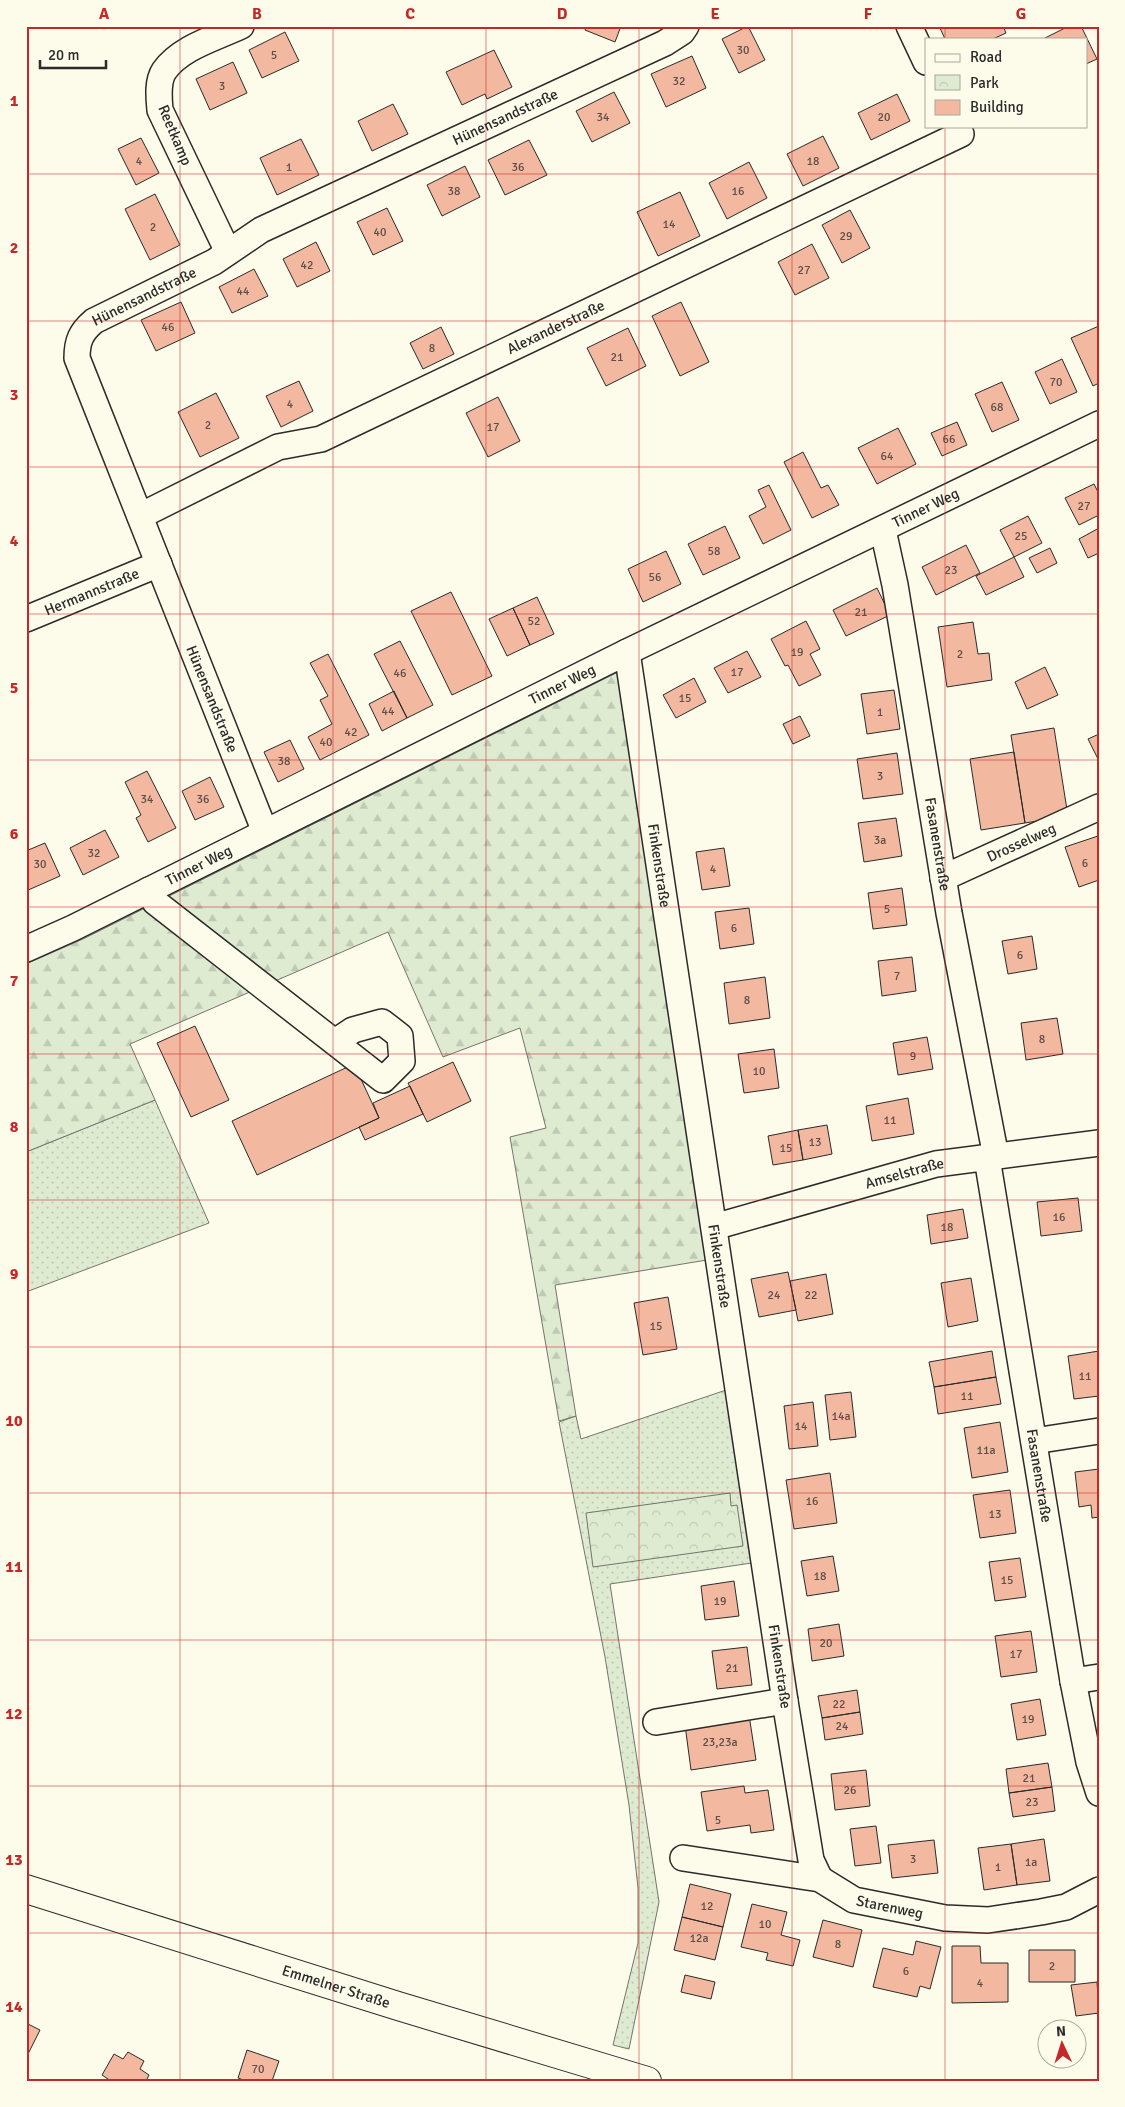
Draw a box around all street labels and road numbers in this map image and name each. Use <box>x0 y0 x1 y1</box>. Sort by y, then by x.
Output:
street label: Hünensandstraße <box>450 85 561 149</box>
street label: Reetkamp <box>154 102 196 168</box>
street label: Hünensandstraße <box>89 263 199 330</box>
street label: Alexanderstraße <box>504 296 607 358</box>
street label: Tinner Weg <box>889 484 962 531</box>
street label: Hermannstraße <box>42 564 142 619</box>
street label: Hünensandstraße <box>182 643 242 755</box>
street label: Tinner Weg <box>526 660 598 708</box>
street label: Fasanenstraße <box>921 796 954 892</box>
street label: Drosselweg <box>984 819 1059 866</box>
street label: Finkenstraße <box>644 822 674 909</box>
street label: Tinner Weg <box>163 841 235 889</box>
street label: Amselstraße <box>863 1154 945 1193</box>
street label: Finkenstraße <box>704 1223 735 1309</box>
street label: Fasanenstraße <box>1023 1428 1056 1524</box>
street label: Finkenstraße <box>765 1623 795 1710</box>
street label: Starenweg <box>855 1892 925 1923</box>
street label: Emmelner Straße <box>280 1961 392 2012</box>

